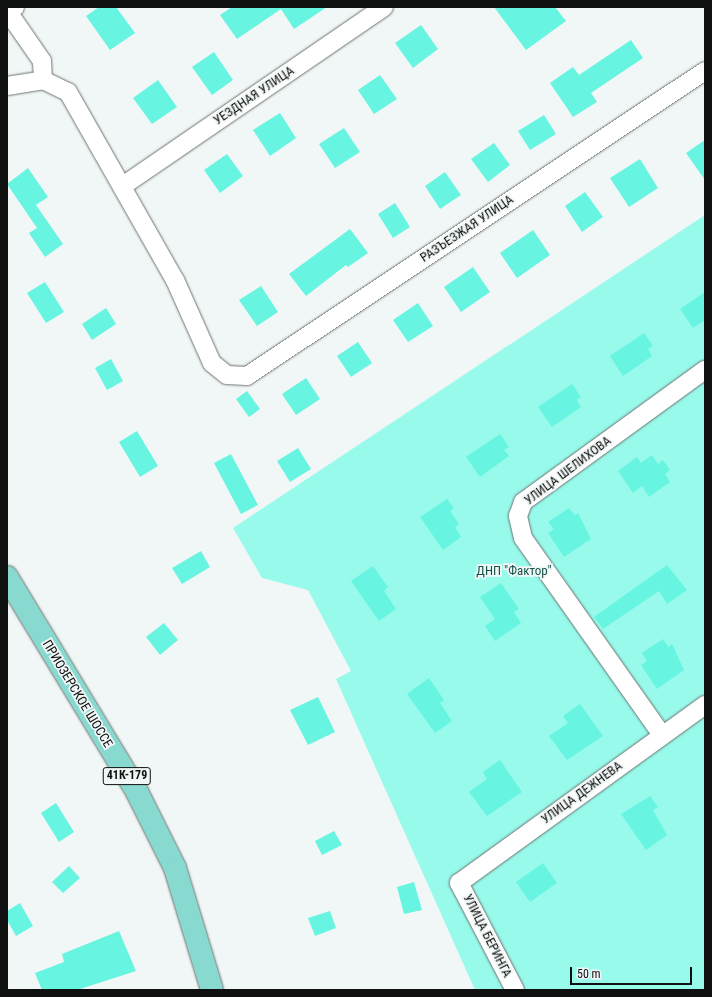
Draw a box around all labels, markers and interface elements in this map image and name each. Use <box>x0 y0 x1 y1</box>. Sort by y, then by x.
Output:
street label: УЕЗДНАЯ УЛИЦА <box>211 63 297 129</box>
street label: РАЗЪЕЗЖАЯ УЛИЦА <box>417 192 517 266</box>
street label: УЛИЦА ШЕЛИХОВА <box>522 433 614 509</box>
park label: ДНП "Фактор" <box>476 563 552 579</box>
street label: ПРИОЗЕРСКОЕ ШОССЕ <box>39 637 115 751</box>
street label: УЛИЦА ДЕЖНЕВА <box>539 758 625 828</box>
road number: 41К-179 <box>102 766 152 786</box>
street label: УЛИЦА БЕРИНГА <box>459 892 515 980</box>
scale bar <box>572 959 694 985</box>
text: 50 m <box>577 967 601 981</box>

